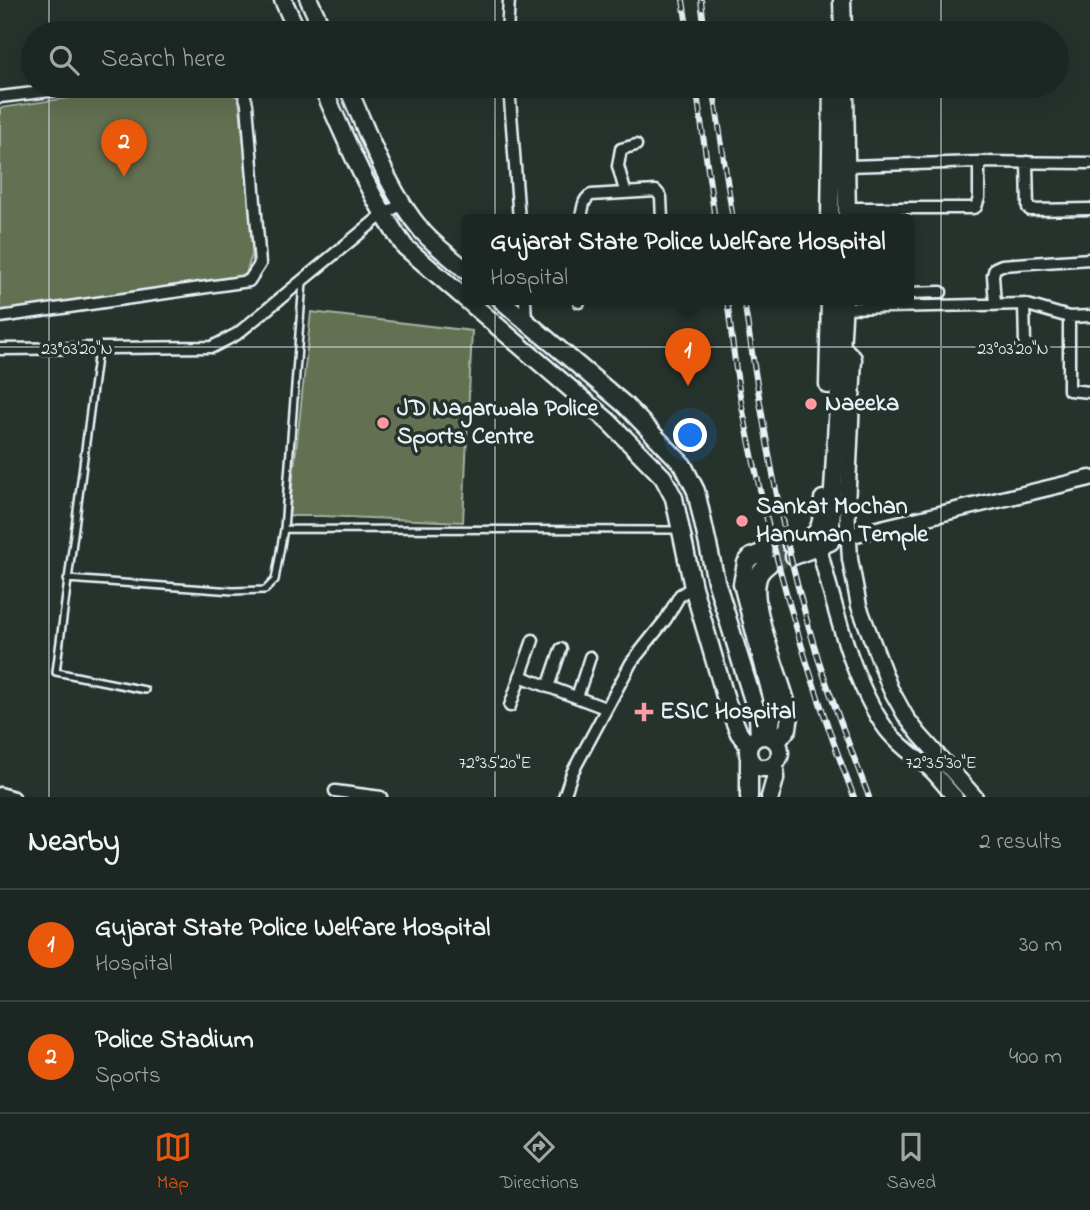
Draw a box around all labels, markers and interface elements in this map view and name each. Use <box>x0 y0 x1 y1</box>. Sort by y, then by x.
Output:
search box <box>21 21 1069 98</box>
icon: search <box>45 41 83 79</box>
text: Search here <box>101 41 226 79</box>
pin: 2 <box>101 119 147 177</box>
popup <box>462 214 914 305</box>
text: Gujarat State Police Welfare Hospital <box>490 224 886 262</box>
text: Hospital <box>490 262 568 295</box>
pin: 1 <box>665 328 711 386</box>
text: 23°03'20"N <box>41 337 113 363</box>
text: 23°03'20"N <box>977 337 1049 363</box>
place label: Naeeka <box>825 387 899 422</box>
place label: JD Nagarwala Police Sports Centre <box>397 392 600 455</box>
marker: Naeeka <box>803 396 819 412</box>
marker: JD Nagarwala Police Sports Centre <box>375 415 391 431</box>
your location <box>673 418 707 452</box>
place label: Sankat Mochan Hanuman Temple <box>756 490 929 553</box>
marker: Sankat Mochan Hanuman Temple <box>734 513 750 529</box>
place label: ESIC Hospital <box>660 695 796 730</box>
marker: ESIC Hospital <box>634 702 654 722</box>
text: 72°35'20"E <box>459 751 531 777</box>
text: 72°35'30"E <box>905 751 977 777</box>
text: Nearby <box>28 821 120 865</box>
text: 2 results <box>979 826 1062 859</box>
text: Gujarat State Police Welfare Hospital <box>95 910 490 948</box>
text: 1 <box>47 929 55 962</box>
text: 30 m <box>1019 929 1062 962</box>
text: Hospital <box>95 948 173 981</box>
text: Police Stadium <box>95 1022 254 1060</box>
text: 2 <box>45 1041 57 1074</box>
text: 400 m <box>1009 1041 1062 1074</box>
text: Sports <box>95 1060 161 1093</box>
tab: Map <box>154 1128 192 1197</box>
tab: Directions <box>500 1128 579 1197</box>
tab: Saved <box>887 1128 936 1197</box>

